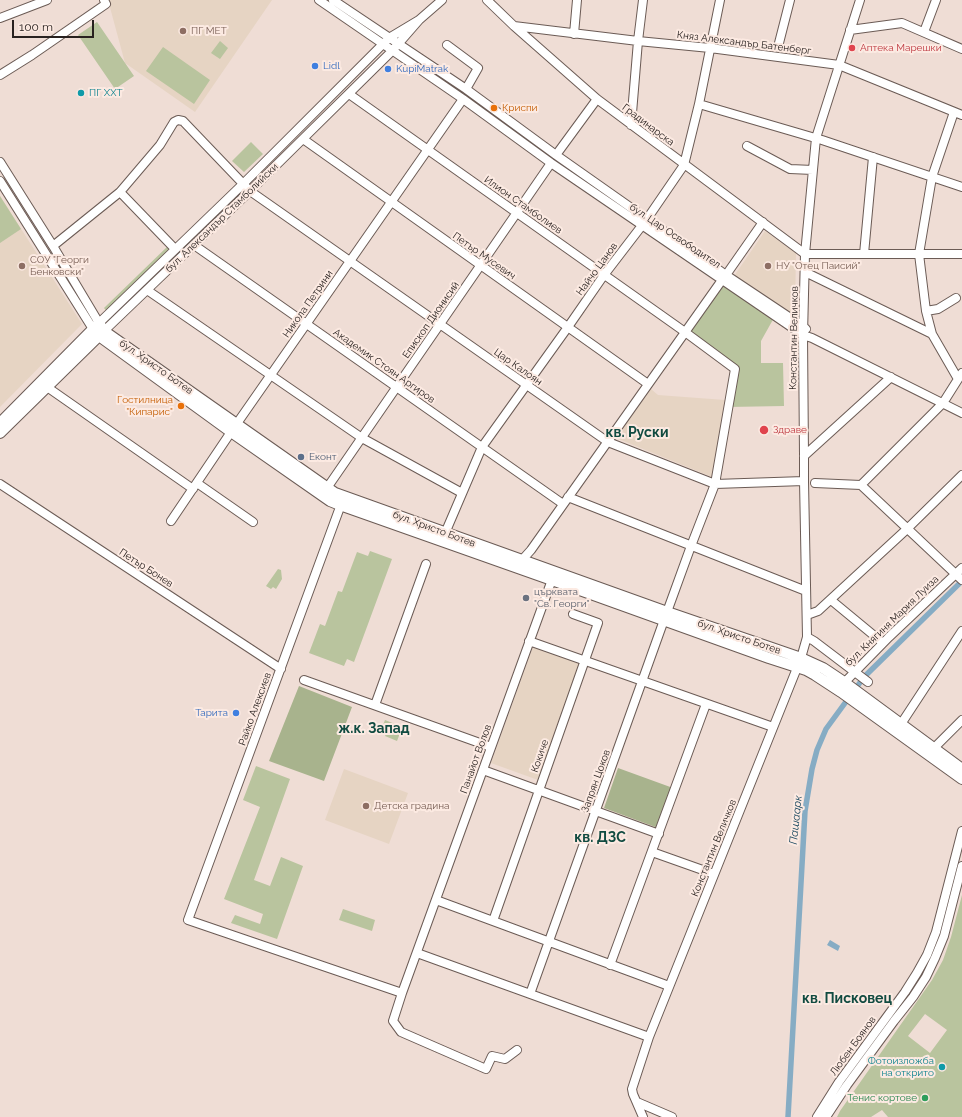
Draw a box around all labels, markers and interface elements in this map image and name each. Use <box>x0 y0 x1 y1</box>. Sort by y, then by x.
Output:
scale bar <box>14 12 96 38</box>
text: 100 m <box>19 20 53 34</box>
place label: ПГ МЕТ <box>191 25 227 37</box>
marker: ПГ МЕТ <box>178 26 188 36</box>
street label: Княз Александър Батенберг <box>676 29 812 57</box>
place label: Аптека Марешки <box>860 42 942 54</box>
marker: Аптека Марешки <box>847 43 857 53</box>
place label: Lidl <box>323 60 340 72</box>
marker: Lidl <box>310 61 320 71</box>
place label: KupiMatrak <box>396 63 448 75</box>
marker: KupiMatrak <box>383 64 393 74</box>
place label: ПГ ХХТ <box>89 87 123 99</box>
marker: ПГ ХХТ <box>76 88 86 98</box>
place label: Криспи <box>502 102 538 114</box>
street label: Градинарска <box>620 102 676 148</box>
marker: Криспи <box>489 103 499 113</box>
street label: бул. Александър Стамболийски <box>163 161 281 275</box>
street label: Илион Стамболиев <box>482 174 564 236</box>
street label: бул. Цар Освободител <box>627 201 723 271</box>
street label: Петър Мусевич <box>450 230 518 282</box>
street label: Найчо Цанов <box>574 240 620 298</box>
place label: СОУ "Георги Бенковски" <box>30 254 89 278</box>
place label: НУ "Отец Паисий" <box>776 260 860 272</box>
marker: СОУ "Георги Бенковски" <box>17 261 27 271</box>
marker: НУ "Отец Паисий" <box>763 261 773 271</box>
street label: Никола Петрини <box>280 268 336 340</box>
street label: Епископ Дионисий <box>400 279 462 361</box>
street label: Константин Величков <box>787 286 801 390</box>
street label: Академик Стоян Аргиров <box>331 326 437 406</box>
street label: бул. Христо Ботев <box>117 337 195 397</box>
street label: Цар Калоян <box>492 346 544 388</box>
place label: Гостилница "Кипарис" <box>117 394 173 418</box>
marker: Гостилница "Кипарис" <box>176 401 186 411</box>
marker: Здраве <box>758 424 770 436</box>
place label: Здраве <box>773 424 807 436</box>
district label: кв. Руски <box>605 425 669 441</box>
place label: Еконт <box>309 451 337 463</box>
marker: Еконт <box>296 452 306 462</box>
street label: бул. Христо Ботев <box>391 508 477 550</box>
street label: Петър Бонев <box>117 546 175 590</box>
street label: бул. Княгиня Мария Луиза <box>843 573 941 669</box>
place label: църквата "Св. Георги" <box>534 586 590 610</box>
marker: църквата "Св. Георги" <box>521 593 531 603</box>
street label: бул. Христо Ботев <box>696 617 782 657</box>
street label: Райко Алексиев <box>236 671 274 747</box>
place label: Тарита <box>195 707 228 719</box>
marker: Тарита <box>231 708 241 718</box>
district label: ж.к. Запад <box>338 721 410 737</box>
street label: Панайот Волов <box>458 723 494 795</box>
street label: Кокиче <box>529 738 551 774</box>
street label: Запрян Цоков <box>579 748 613 814</box>
water label: Пашаарк <box>787 795 805 845</box>
street label: Константин Величков <box>689 798 739 898</box>
place label: Детска градина <box>374 800 449 812</box>
marker: Детска градина <box>361 801 371 811</box>
district label: кв. ДЗС <box>574 830 626 846</box>
district label: кв. Писковец <box>802 991 892 1007</box>
street label: Любен Боянов <box>828 1014 878 1078</box>
place label: Фотоизложба на открито <box>868 1055 934 1078</box>
marker: Фотоизложба на открито <box>937 1062 947 1072</box>
place label: Тенис кортове <box>847 1092 917 1104</box>
marker: Тенис кортове <box>920 1093 930 1103</box>

